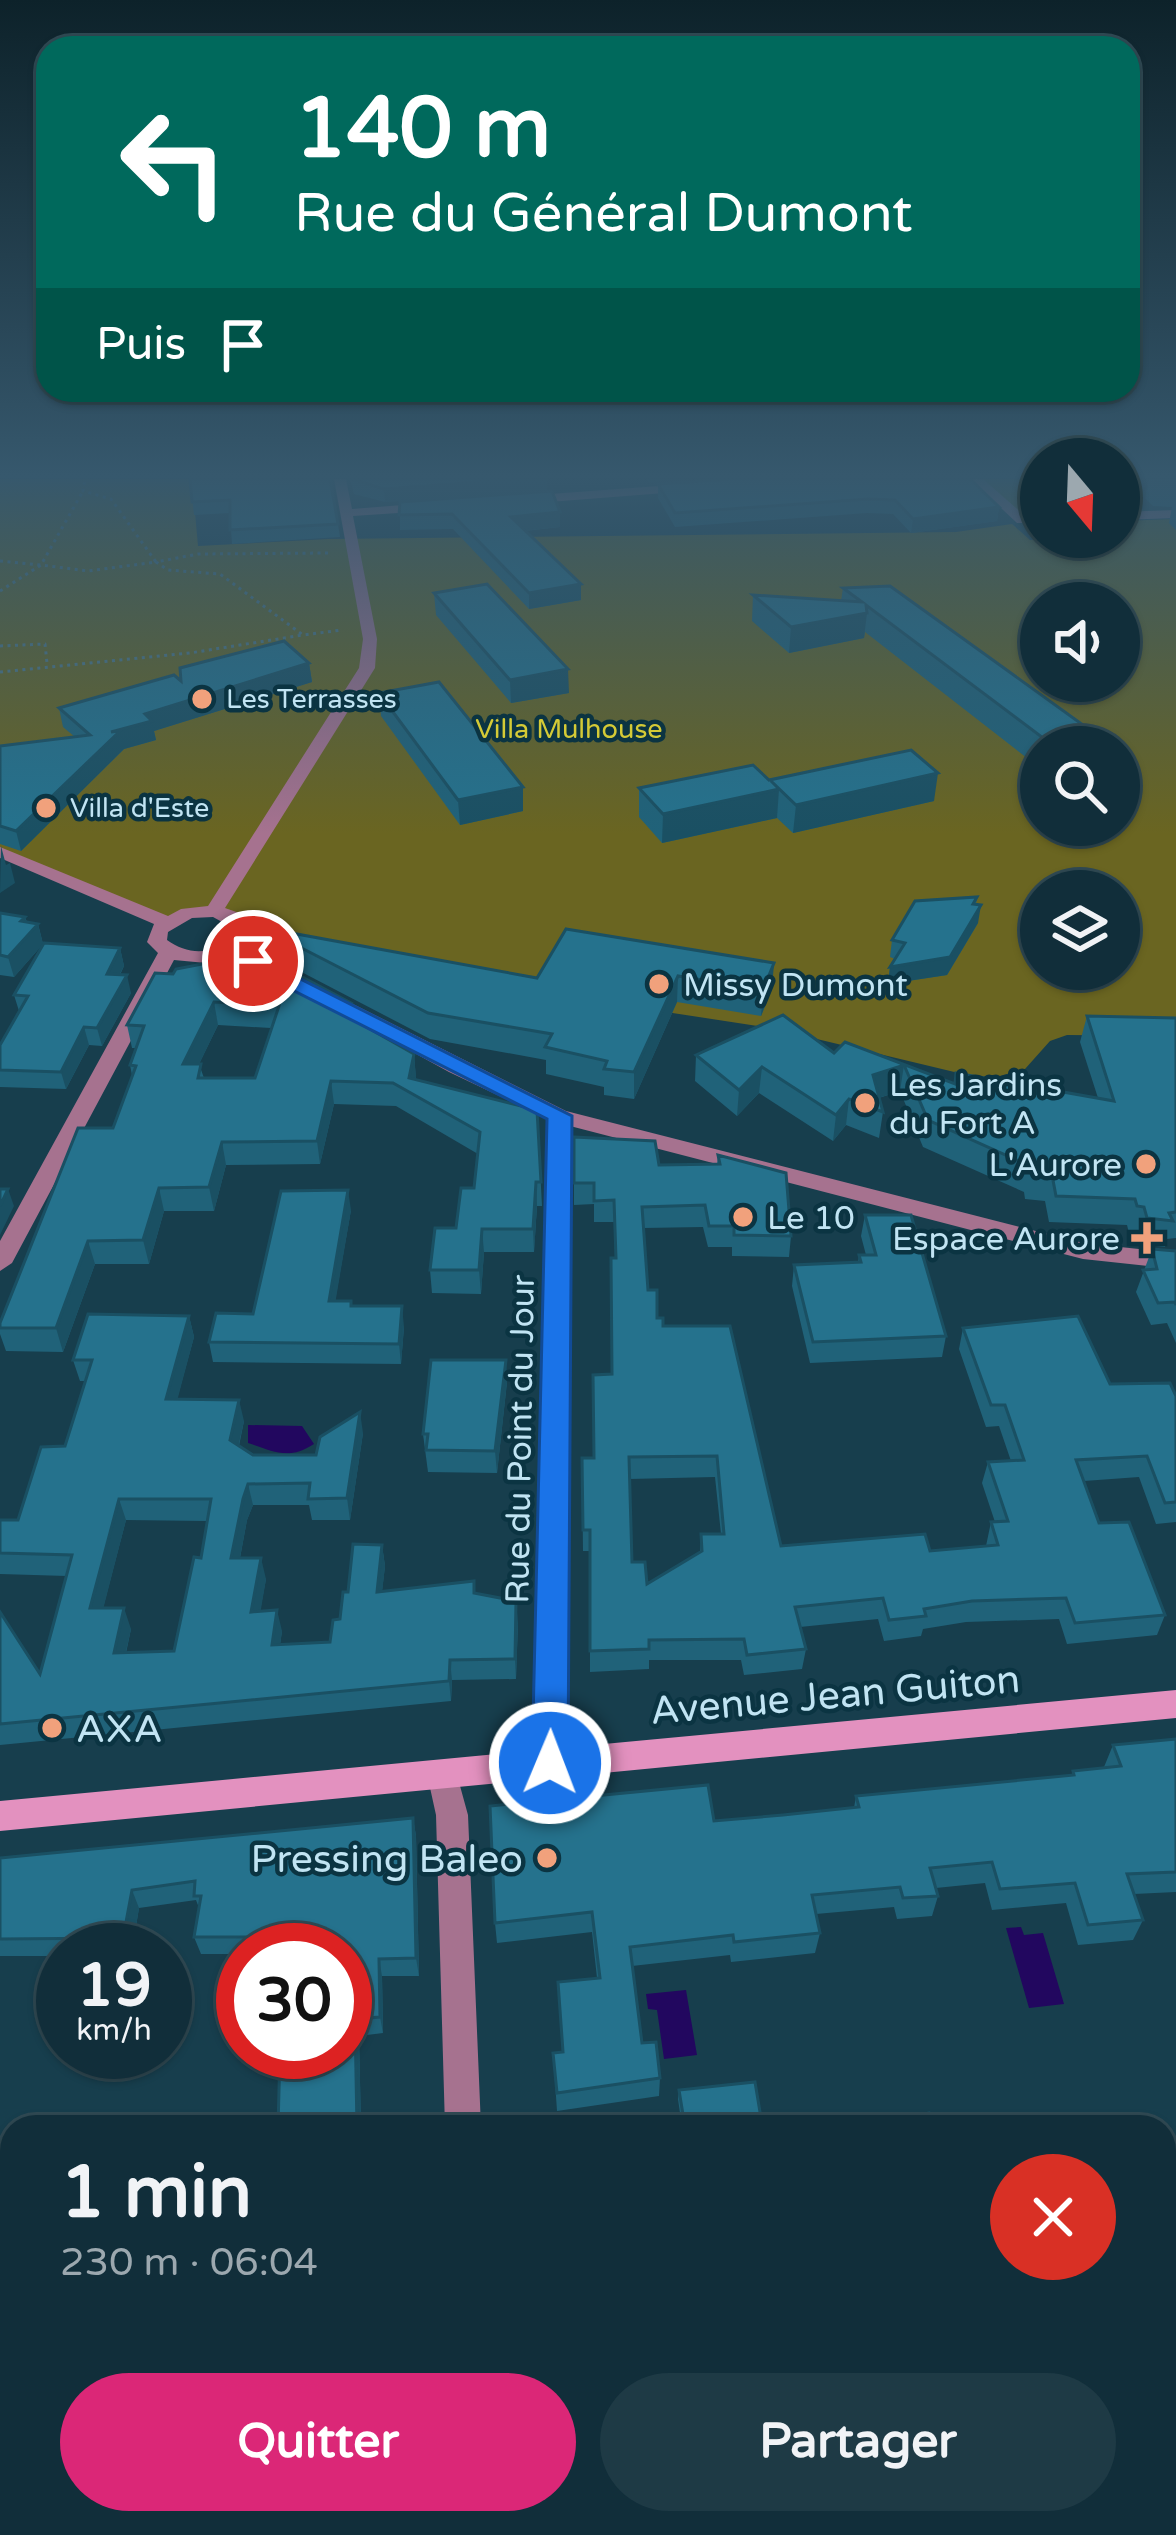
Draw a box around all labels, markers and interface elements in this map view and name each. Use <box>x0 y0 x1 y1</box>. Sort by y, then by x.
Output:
text: 140 m <box>294 79 551 180</box>
icon: left <box>96 84 252 240</box>
text: Rue du Général Dumont <box>294 181 913 246</box>
icon: arrive <box>210 312 276 378</box>
text: Puis <box>96 318 186 372</box>
north arrow <box>1020 438 1140 558</box>
map controls <box>1020 438 1140 990</box>
button: sound <box>1020 582 1140 702</box>
place label: Les Terrasses <box>226 683 397 716</box>
marker: Les Terrasses <box>189 686 215 712</box>
park label: Villa Mulhouse <box>475 713 663 746</box>
button: search <box>1020 726 1140 846</box>
place label: Villa d'Este <box>70 792 209 825</box>
marker: Villa d'Este <box>33 795 59 821</box>
button: layers <box>1020 870 1140 990</box>
pin <box>202 910 304 1012</box>
icon: arrive <box>220 928 286 994</box>
place label: Missy Dumont <box>683 966 908 1005</box>
marker: Missy Dumont <box>646 971 672 997</box>
place label: Les Jardins du Fort A <box>889 1066 1062 1143</box>
marker: Les Jardins du Fort A <box>852 1090 878 1116</box>
place label: L'Aurore <box>988 1146 1122 1185</box>
marker: L'Aurore <box>1133 1151 1159 1177</box>
place label: Le 10 <box>767 1199 855 1238</box>
marker: Le 10 <box>730 1204 756 1230</box>
place label: Espace Aurore <box>892 1220 1120 1259</box>
marker: Espace Aurore <box>1131 1222 1163 1254</box>
street label: Rue du Point du Jour <box>498 1274 543 1604</box>
street label: Avenue Jean Guiton <box>648 1656 1022 1735</box>
position arrow <box>487 1700 613 1826</box>
place label: AXA <box>76 1706 163 1753</box>
marker: AXA <box>39 1715 65 1741</box>
place label: Pressing Baleo <box>251 1836 523 1883</box>
marker: Pressing Baleo <box>534 1845 560 1871</box>
speed limit sign: 30 <box>216 1923 372 2079</box>
text: 19 <box>76 1950 152 2022</box>
text: km/h <box>76 2012 152 2049</box>
text: 1 min <box>60 2150 252 2237</box>
button: close <box>990 2154 1116 2280</box>
text: 230 m · 06:04 <box>60 2239 318 2286</box>
button: Quitter <box>60 2373 576 2511</box>
button: Partager <box>600 2373 1116 2511</box>

